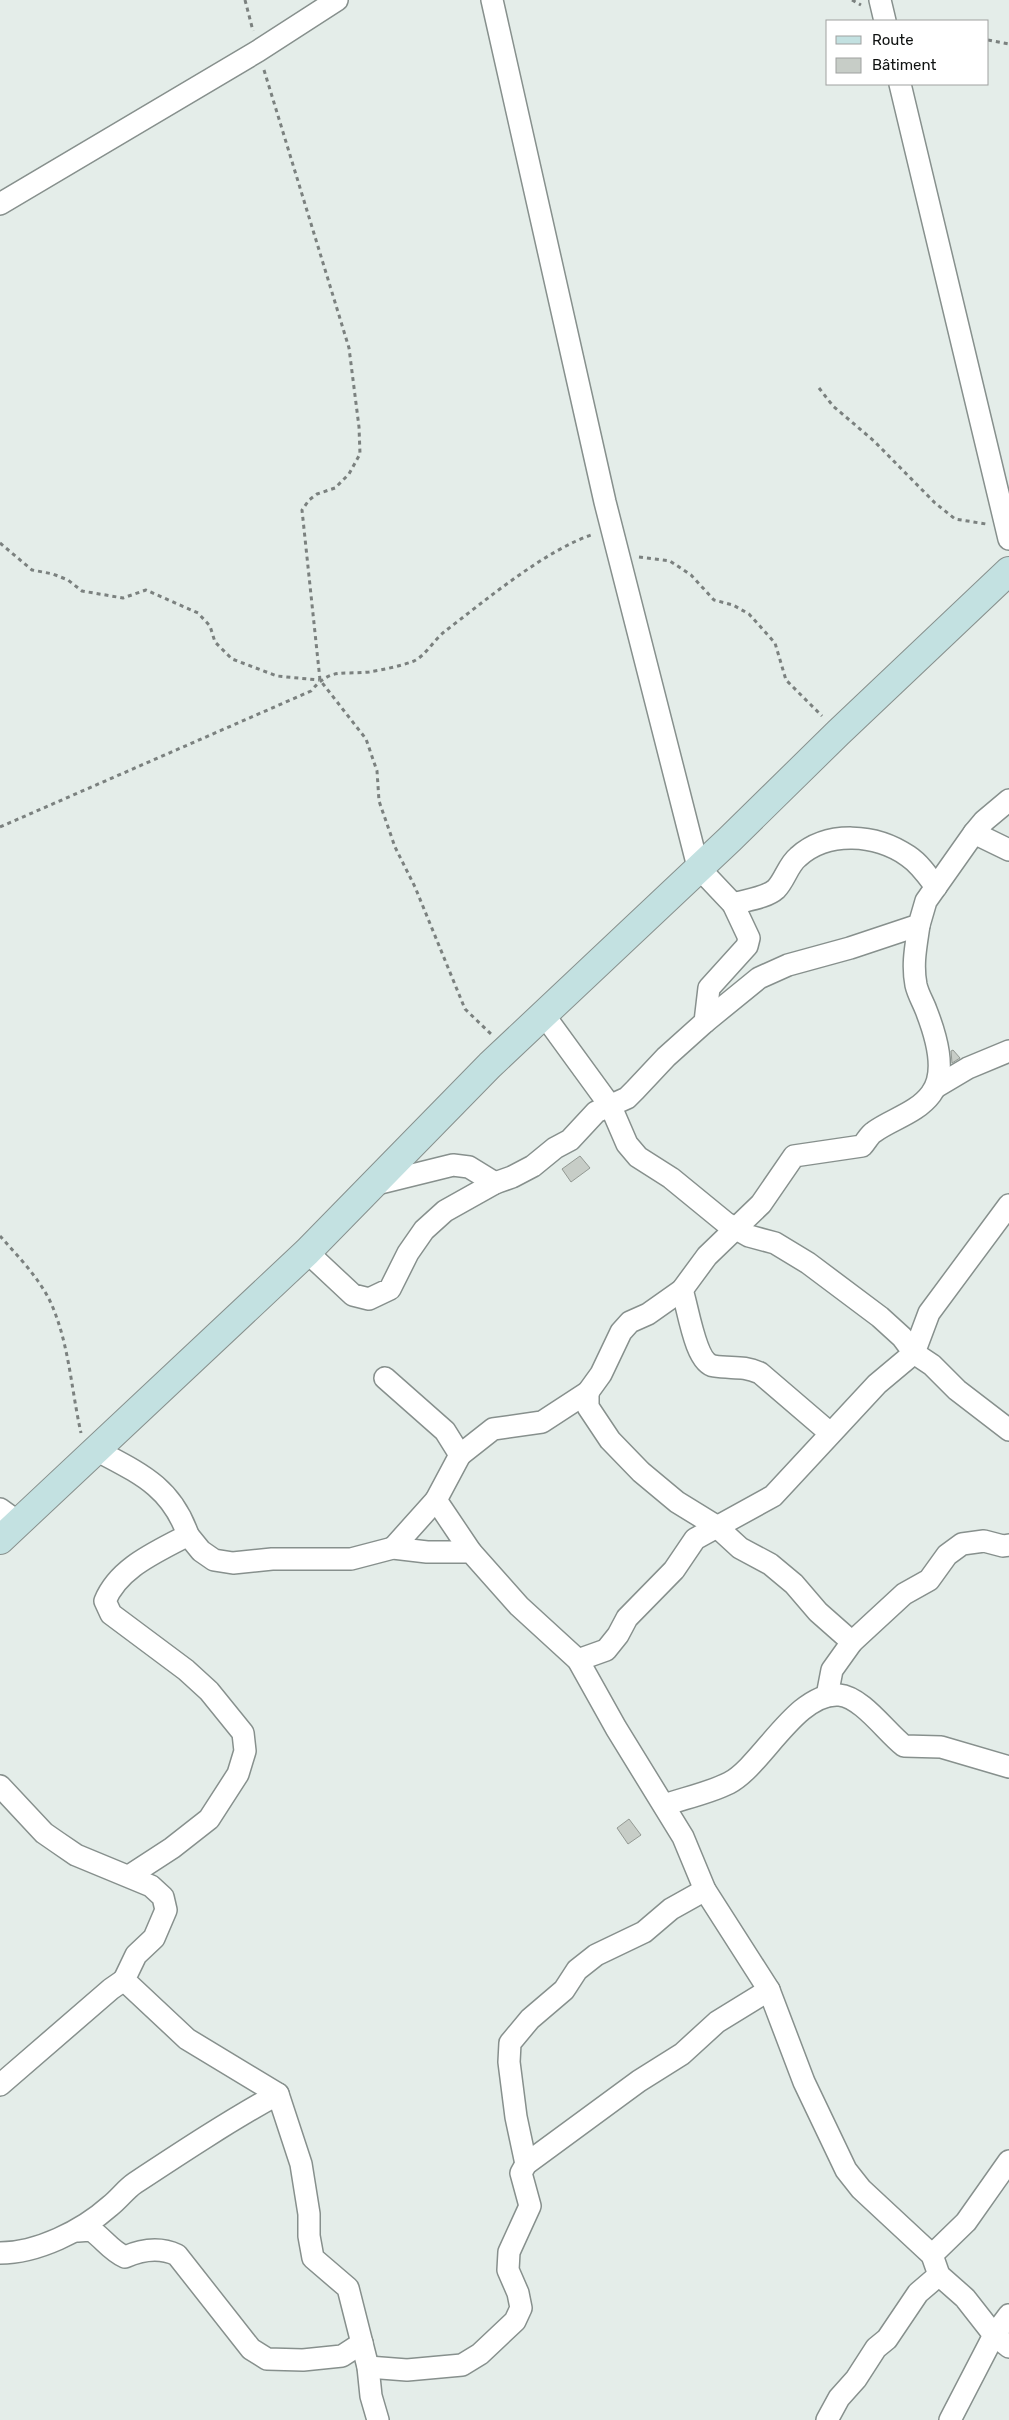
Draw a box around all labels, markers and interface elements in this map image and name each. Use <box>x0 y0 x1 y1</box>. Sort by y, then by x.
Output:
legend <box>826 20 989 85</box>
text: Route <box>872 31 914 49</box>
text: Bâtiment <box>872 56 936 74</box>

